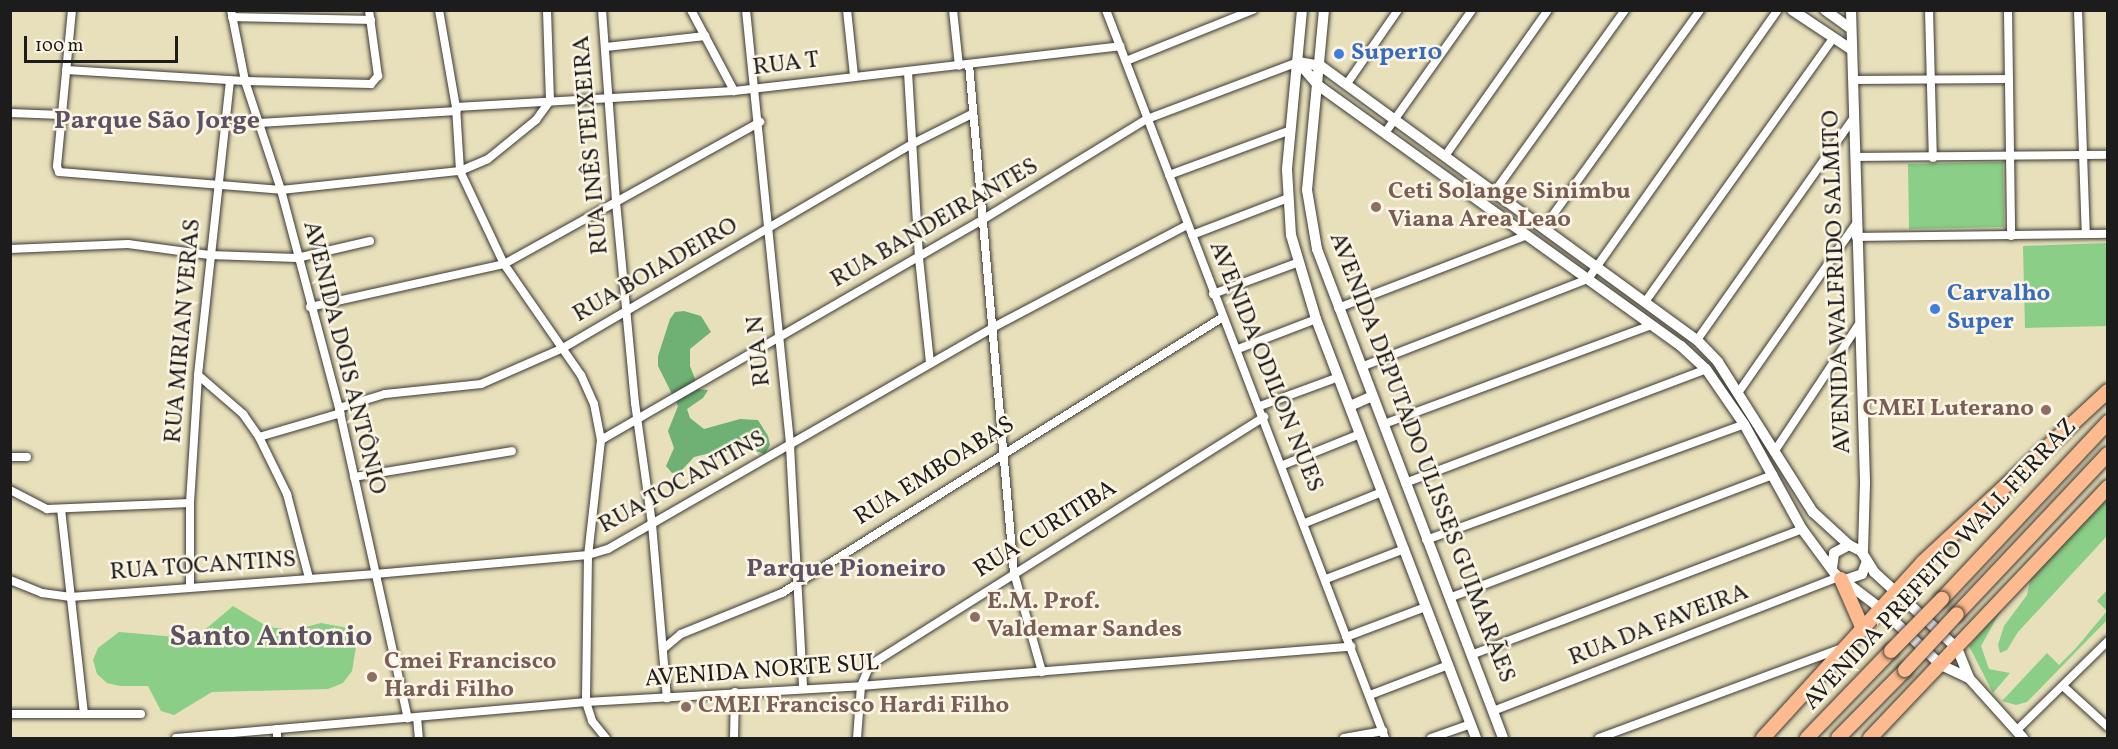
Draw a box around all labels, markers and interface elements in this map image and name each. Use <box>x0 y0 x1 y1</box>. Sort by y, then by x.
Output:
scale bar <box>27 24 182 62</box>
text: 100 m <box>35 34 84 59</box>
street label: RUA INÊS TEIXEIRA <box>568 34 616 256</box>
place label: Super10 <box>1351 40 1442 68</box>
street label: RUA T <box>751 47 821 83</box>
marker: Super10 <box>1332 47 1346 61</box>
district label: Parque São Jorge <box>54 106 260 138</box>
street label: AVENIDA WALFRIDO SALMITO <box>1818 109 1858 455</box>
street label: RUA BANDEIRANTES <box>826 153 1044 295</box>
place label: Ceti Solange Sinimbu Viana Area Leao <box>1388 179 1631 235</box>
marker: Ceti Solange Sinimbu Viana Area Leao <box>1369 200 1383 214</box>
street label: RUA BOIADEIRO <box>568 212 744 330</box>
street label: RUA MIRIAN VERAS <box>160 217 208 445</box>
street label: AVENIDA DOIS ANTÔNIO <box>295 218 391 498</box>
street label: AVENIDA DEPUTADO ULISSES GUIMARÃES <box>1322 229 1520 687</box>
street label: AVENIDA ODILON NUES <box>1201 237 1329 497</box>
place label: Carvalho Super <box>1947 281 2050 337</box>
marker: Carvalho Super <box>1928 302 1942 316</box>
street label: RUA N <box>742 314 778 388</box>
place label: CMEI Luterano <box>1862 396 2034 424</box>
marker: CMEI Luterano <box>2039 403 2053 417</box>
street label: RUA EMBOABAS <box>850 411 1020 533</box>
street label: AVENIDA PREFEITO WALL FERRAZ <box>1798 413 2084 717</box>
street label: RUA TOCANTINS <box>594 425 772 541</box>
street label: RUA CURITIBA <box>969 475 1123 585</box>
street label: RUA TOCANTINS <box>108 546 298 588</box>
district label: Parque Pioneiro <box>746 554 946 586</box>
street label: RUA DA FAVEIRA <box>1565 578 1753 674</box>
place label: E.M. Prof. Valdemar Sandes <box>987 589 1182 645</box>
marker: E.M. Prof. Valdemar Sandes <box>968 610 982 624</box>
district label: Santo Antonio <box>170 619 372 655</box>
place label: Cmei Francisco Hardi Filho <box>384 649 557 705</box>
street label: AVENIDA NORTE SUL <box>644 649 880 695</box>
marker: Cmei Francisco Hardi Filho <box>365 670 379 684</box>
place label: CMEI Francisco Hardi Filho <box>698 693 1009 721</box>
marker: CMEI Francisco Hardi Filho <box>679 700 693 714</box>

